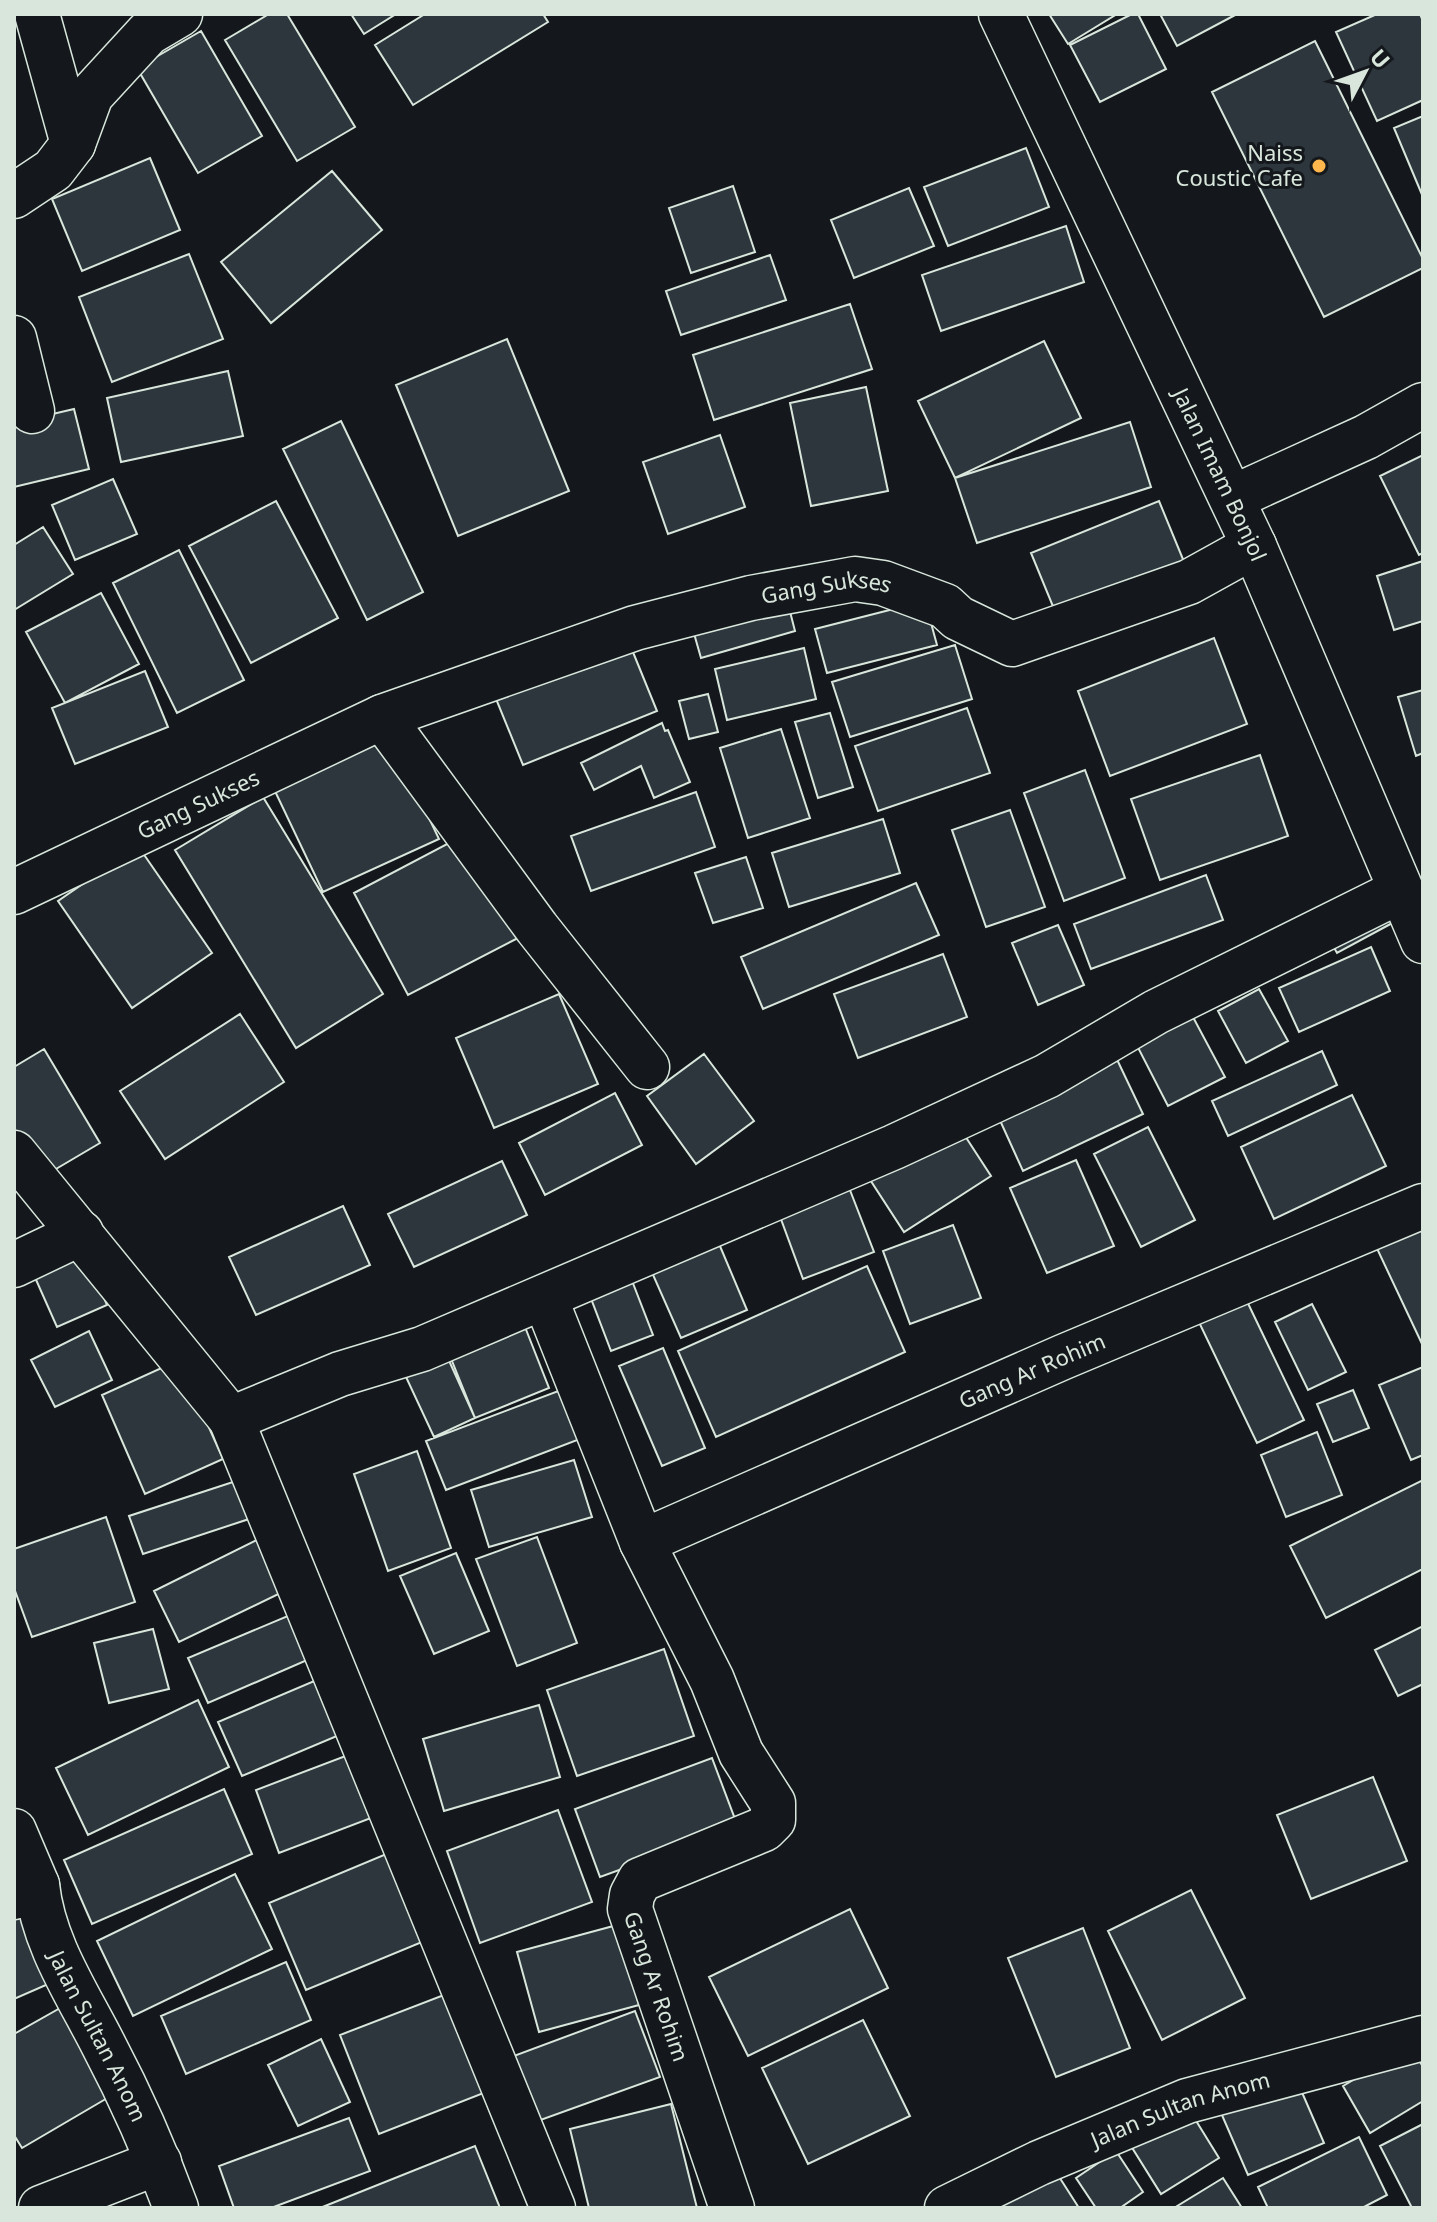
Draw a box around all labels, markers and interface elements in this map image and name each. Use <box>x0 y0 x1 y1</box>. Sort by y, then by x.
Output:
north arrow <box>1325 32 1405 112</box>
text: U <box>1364 42 1398 74</box>
place label: Naiss Coustic Cafe <box>1176 137 1303 192</box>
marker: Naiss Coustic Cafe <box>1310 157 1328 175</box>
street label: Jalan Imam Bonjol <box>1166 381 1275 565</box>
street label: Gang Sukses <box>758 563 897 610</box>
street label: Gang Sukses <box>132 762 264 845</box>
street label: Gang Ar Rohim <box>954 1325 1110 1415</box>
street label: Gang Ar Rohim <box>618 1907 697 2065</box>
street label: Jalan Sultan Anom <box>42 1944 155 2126</box>
street label: Jalan Sultan Anom <box>1084 2064 1273 2154</box>

